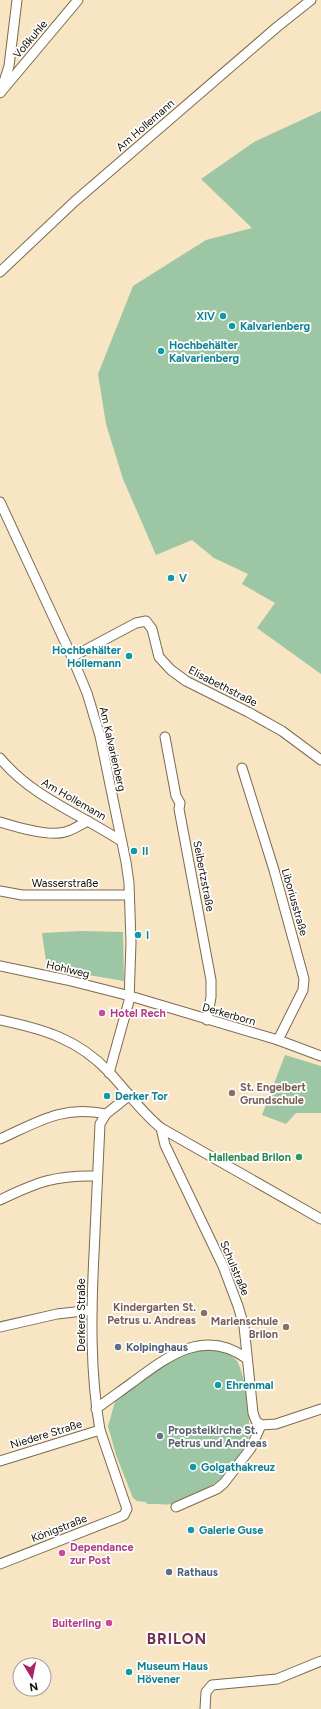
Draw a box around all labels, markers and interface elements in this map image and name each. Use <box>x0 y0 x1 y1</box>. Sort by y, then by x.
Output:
street label: Voßkuhle <box>11 18 50 61</box>
street label: Am Hollemann <box>114 97 177 154</box>
place label: XIV <box>196 310 215 323</box>
marker: XIV <box>218 311 228 321</box>
place label: Kalvarienberg <box>240 320 310 333</box>
marker: Kalvarienberg <box>227 321 237 331</box>
place label: Hochbehälter Kalvarienberg <box>169 339 239 365</box>
marker: Hochbehälter Kalvarienberg <box>156 346 166 356</box>
place label: V <box>179 572 187 585</box>
marker: V <box>166 573 176 583</box>
place label: Hochbehälter Hollemann <box>52 644 122 670</box>
marker: Hochbehälter Hollemann <box>124 651 134 661</box>
street label: Elisabethstraße <box>186 663 259 709</box>
street label: Am Kalvarienberg <box>96 706 129 793</box>
street label: Am Hollemann <box>39 776 108 823</box>
street label: Seibertzstraße <box>190 840 217 913</box>
place label: II <box>142 845 148 858</box>
marker: II <box>129 846 139 856</box>
street label: Liboriusstraße <box>279 867 310 937</box>
street label: Wasserstraße <box>32 877 98 890</box>
place label: I <box>146 929 149 942</box>
marker: I <box>133 930 143 940</box>
street label: Hohlweg <box>45 958 91 981</box>
street label: Derkerborn <box>201 1001 257 1028</box>
place label: Hotel Rech <box>110 1007 166 1020</box>
marker: Hotel Rech <box>97 1008 107 1018</box>
place label: St. Engelbert Grundschule <box>240 1081 306 1107</box>
marker: St. Engelbert Grundschule <box>227 1088 237 1098</box>
place label: Derker Tor <box>115 1090 169 1103</box>
marker: Derker Tor <box>102 1091 112 1101</box>
place label: Hallenbad Brilon <box>208 1151 291 1164</box>
marker: Hallenbad Brilon <box>294 1152 304 1162</box>
street label: Schulstraße <box>217 1239 252 1298</box>
street label: Derkere Straße <box>75 1278 88 1352</box>
place label: Kindergarten St. Petrus u. Andreas <box>107 1301 196 1327</box>
marker: Kindergarten St. Petrus u. Andreas <box>199 1308 209 1318</box>
place label: Marienschule Brilon <box>211 1315 278 1341</box>
marker: Marienschule Brilon <box>281 1322 291 1332</box>
place label: Kolpinghaus <box>126 1341 188 1354</box>
marker: Kolpinghaus <box>113 1342 123 1352</box>
place label: Ehrenmal <box>226 1379 274 1392</box>
marker: Ehrenmal <box>213 1380 223 1390</box>
street label: Niedere Straße <box>9 1417 84 1452</box>
place label: Propsteikirche St. Petrus und Andreas <box>168 1424 267 1450</box>
marker: Propsteikirche St. Petrus und Andreas <box>155 1431 165 1441</box>
place label: Golgathakreuz <box>201 1461 275 1474</box>
marker: Golgathakreuz <box>188 1462 198 1472</box>
street label: Königstraße <box>29 1512 89 1545</box>
place label: Galerie Guse <box>199 1524 263 1537</box>
marker: Galerie Guse <box>186 1525 196 1535</box>
place label: Dependance zur Post <box>70 1541 134 1567</box>
marker: Dependance zur Post <box>57 1548 67 1558</box>
place label: Rathaus <box>177 1566 218 1579</box>
marker: Rathaus <box>164 1567 174 1577</box>
place label: Buiterling <box>52 1617 101 1630</box>
marker: Buiterling <box>104 1618 114 1628</box>
district label: BRILON <box>147 1630 207 1648</box>
north arrow <box>12 1657 52 1697</box>
place label: Museum Haus Hövener <box>137 1660 208 1686</box>
marker: Museum Haus Hövener <box>124 1667 134 1677</box>
text: N <box>28 1679 39 1693</box>

